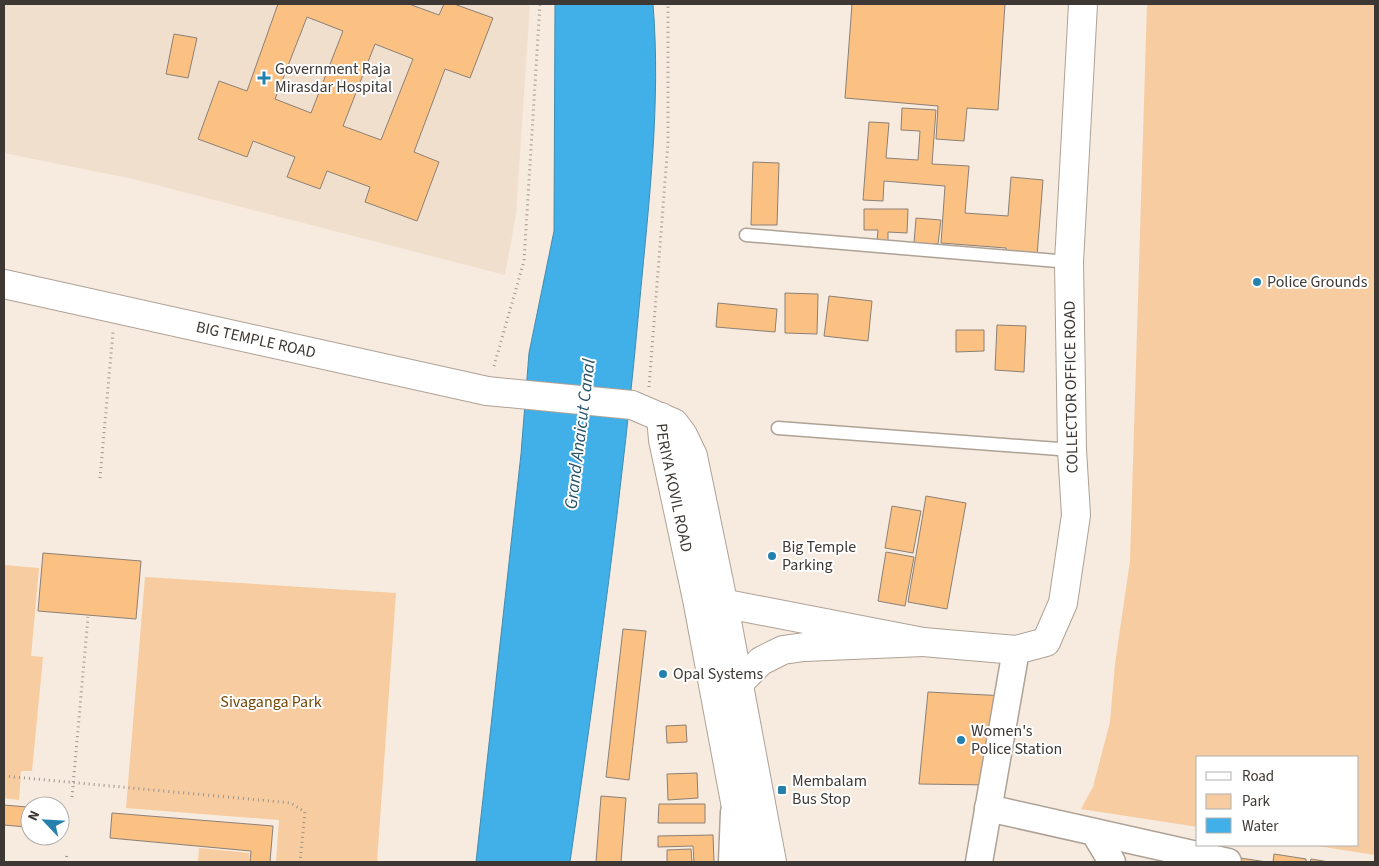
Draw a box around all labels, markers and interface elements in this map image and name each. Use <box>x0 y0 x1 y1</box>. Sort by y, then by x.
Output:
place label: Government Raja Mirasdar Hospital <box>275 58 392 98</box>
marker: Government Raja Mirasdar Hospital <box>257 71 271 85</box>
place label: Police Grounds <box>1267 271 1368 293</box>
marker: Police Grounds <box>1251 276 1263 288</box>
street label: COLLECTOR OFFICE ROAD <box>1058 300 1084 474</box>
street label: BIG TEMPLE ROAD <box>194 316 318 364</box>
water label: Grand Anaicut Canal <box>558 357 602 511</box>
street label: PERIYA KOVIL ROAD <box>651 422 698 554</box>
place label: Big Temple Parking <box>782 536 856 576</box>
marker: Big Temple Parking <box>766 550 778 562</box>
place label: Opal Systems <box>673 663 763 685</box>
marker: Opal Systems <box>657 668 669 680</box>
park label: Sivaganga Park <box>220 691 322 713</box>
place label: Women's Police Station <box>971 720 1062 760</box>
marker: Women's Police Station <box>955 734 967 746</box>
legend <box>1196 756 1359 846</box>
text: Road <box>1242 766 1274 787</box>
place label: Membalam Bus Stop <box>792 770 867 810</box>
marker: Membalam Bus Stop <box>776 784 788 796</box>
text: Park <box>1242 791 1271 812</box>
north arrow <box>20 796 70 846</box>
text: N <box>23 807 45 824</box>
text: Water <box>1242 816 1279 837</box>

